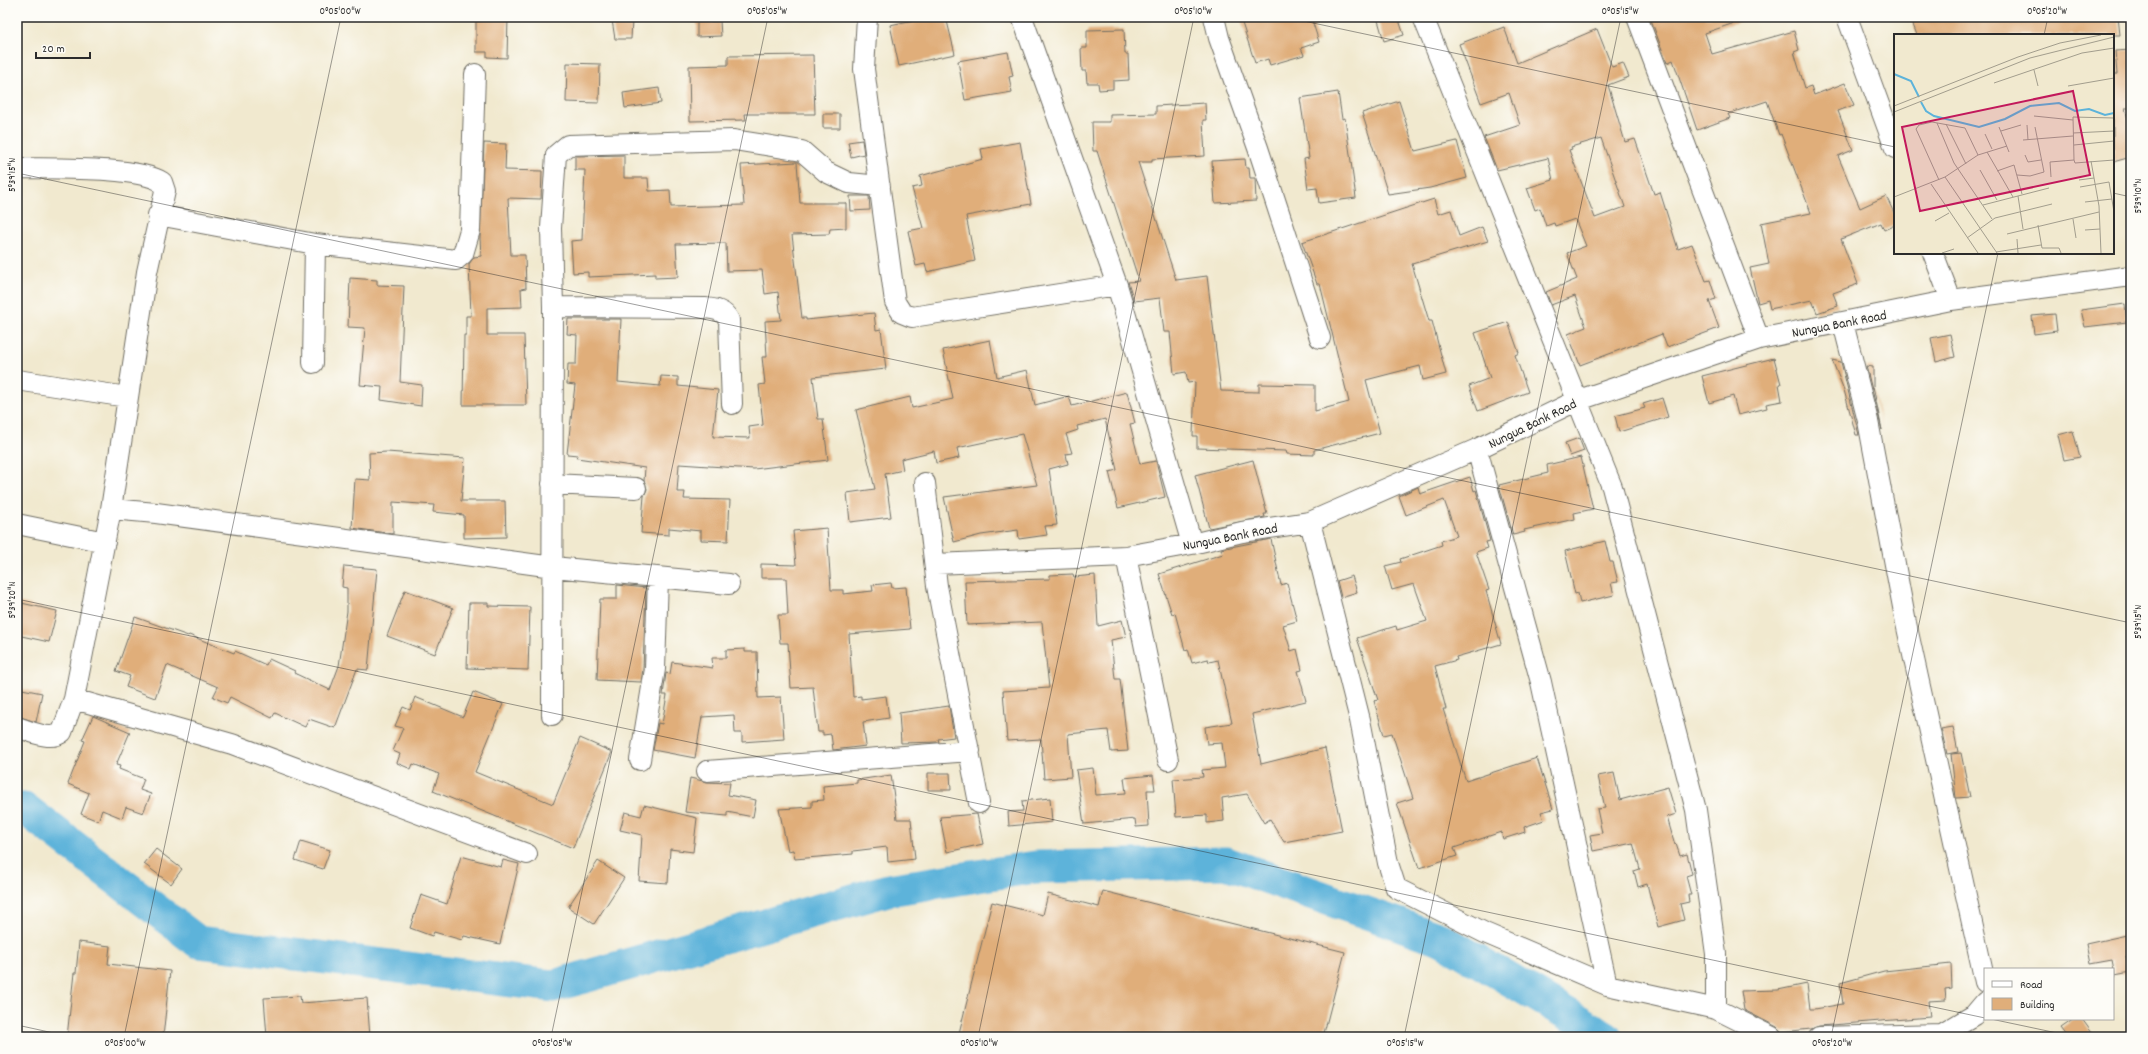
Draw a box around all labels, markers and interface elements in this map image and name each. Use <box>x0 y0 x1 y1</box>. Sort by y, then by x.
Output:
text: 0°05'00"W <box>320 5 361 19</box>
text: 0°05'05"W <box>747 5 787 19</box>
text: 0°05'10"W <box>1174 5 1212 19</box>
text: 0°05'15"W <box>1602 5 1639 19</box>
text: 0°05'20"W <box>2027 5 2067 19</box>
scale bar <box>36 34 90 60</box>
inset map <box>1894 34 2114 254</box>
text: 20 m <box>42 41 65 58</box>
text: 5°39'15"N <box>6 158 20 192</box>
text: 5°39'10"N <box>2132 178 2146 213</box>
street label: Nungua Bank Road <box>1790 306 1888 344</box>
street label: Nungua Bank Road <box>1485 395 1580 455</box>
street label: Nungua Bank Road <box>1181 519 1279 557</box>
text: 5°39'20"N <box>6 581 20 619</box>
text: 5°39'15"N <box>2132 605 2146 639</box>
legend <box>1984 968 2114 1020</box>
text: Road <box>2020 977 2042 994</box>
text: Building <box>2020 997 2055 1014</box>
text: 0°05'00"W <box>105 1037 146 1051</box>
text: 0°05'05"W <box>532 1037 572 1051</box>
text: 0°05'10"W <box>960 1037 998 1051</box>
text: 0°05'15"W <box>1387 1037 1424 1051</box>
text: 0°05'20"W <box>1812 1037 1852 1051</box>

